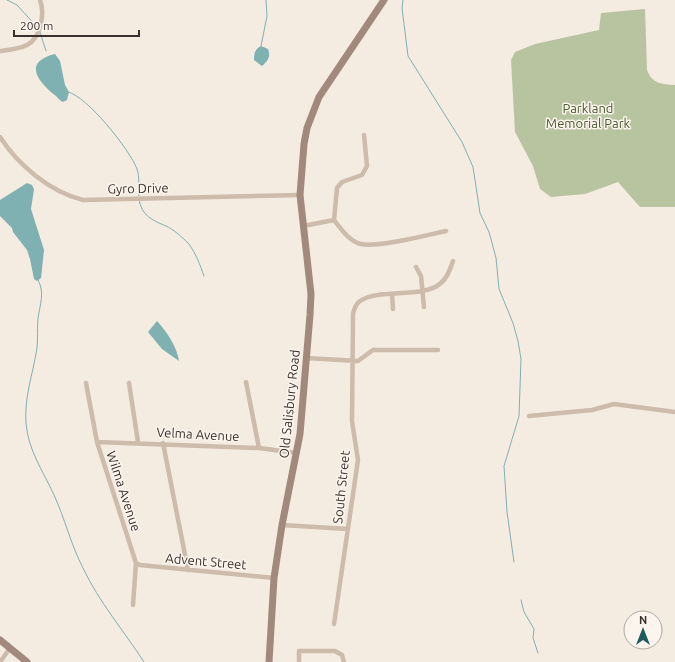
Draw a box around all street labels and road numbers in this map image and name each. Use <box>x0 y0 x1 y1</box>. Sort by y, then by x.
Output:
street label: Gyro Drive <box>107 180 169 196</box>
street label: Old Salisbury Road <box>276 349 302 459</box>
street label: Velma Avenue <box>156 425 240 443</box>
street label: Wilma Avenue <box>104 449 144 533</box>
street label: South Street <box>330 450 352 524</box>
street label: Advent Street <box>165 550 247 572</box>

